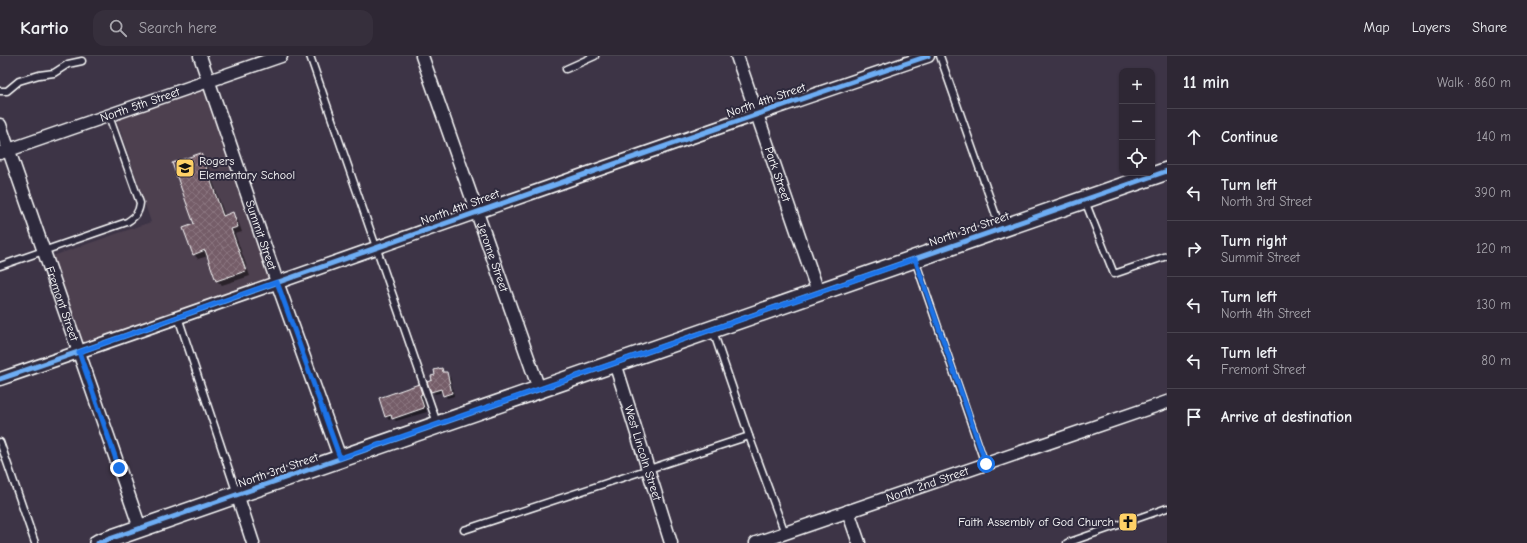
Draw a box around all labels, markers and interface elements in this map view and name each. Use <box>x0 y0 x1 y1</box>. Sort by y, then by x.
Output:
search box <box>93 10 373 46</box>
text: Kartio <box>20 17 69 39</box>
icon: search <box>107 17 129 39</box>
text: Search here <box>139 19 217 37</box>
text: Map <box>1363 19 1390 36</box>
text: Layers <box>1412 19 1450 36</box>
text: Share <box>1472 19 1507 36</box>
map controls <box>1119 68 1155 176</box>
button: + <box>1119 68 1155 104</box>
text: 11 min <box>1183 73 1229 92</box>
text: Walk · 860 m <box>1437 75 1511 90</box>
street label: North 4th Street <box>725 80 808 120</box>
street label: North 5th Street <box>98 84 182 125</box>
button: − <box>1119 104 1155 140</box>
icon: ahead <box>1183 126 1205 148</box>
text: Continue <box>1221 128 1278 146</box>
text: 140 m <box>1477 129 1511 144</box>
button: locate <box>1119 140 1155 176</box>
street label: Park Street <box>762 145 794 204</box>
place label: Rogers Elementary School <box>199 154 295 182</box>
school or university icon: Rogers Elementary School <box>174 157 196 179</box>
text: Turn left <box>1221 176 1277 194</box>
icon: left <box>1183 182 1205 204</box>
text: 390 m <box>1475 185 1511 200</box>
street label: North 4th Street <box>419 186 502 228</box>
text: North 3rd Street <box>1221 194 1312 209</box>
street label: Summit Street <box>243 198 280 272</box>
street label: North 3rd Street <box>927 209 1011 249</box>
street label: Jerome Street <box>474 220 511 294</box>
text: Turn right <box>1221 232 1287 250</box>
icon: right <box>1183 238 1205 260</box>
text: 120 m <box>1476 241 1511 256</box>
text: Summit Street <box>1221 250 1300 265</box>
street label: Fremont Street <box>43 264 82 343</box>
text: Turn left <box>1221 288 1277 306</box>
icon: left <box>1183 294 1205 316</box>
text: 130 m <box>1476 297 1511 312</box>
text: North 4th Street <box>1221 306 1311 321</box>
text: Turn left <box>1221 344 1277 362</box>
icon: left <box>1183 350 1205 372</box>
text: 80 m <box>1481 353 1511 368</box>
text: Fremont Street <box>1221 362 1305 377</box>
street label: West Lincoln Street <box>622 403 664 503</box>
icon: arrive <box>1183 406 1205 428</box>
text: Arrive at destination <box>1221 408 1352 426</box>
street label: North 3rd Street <box>236 450 320 490</box>
route start <box>977 455 995 473</box>
route end <box>110 459 128 477</box>
street label: North 2nd Street <box>884 463 971 505</box>
church icon: Faith Assembly of God Church <box>1117 511 1139 533</box>
place label: Faith Assembly of God Church <box>958 515 1114 529</box>

